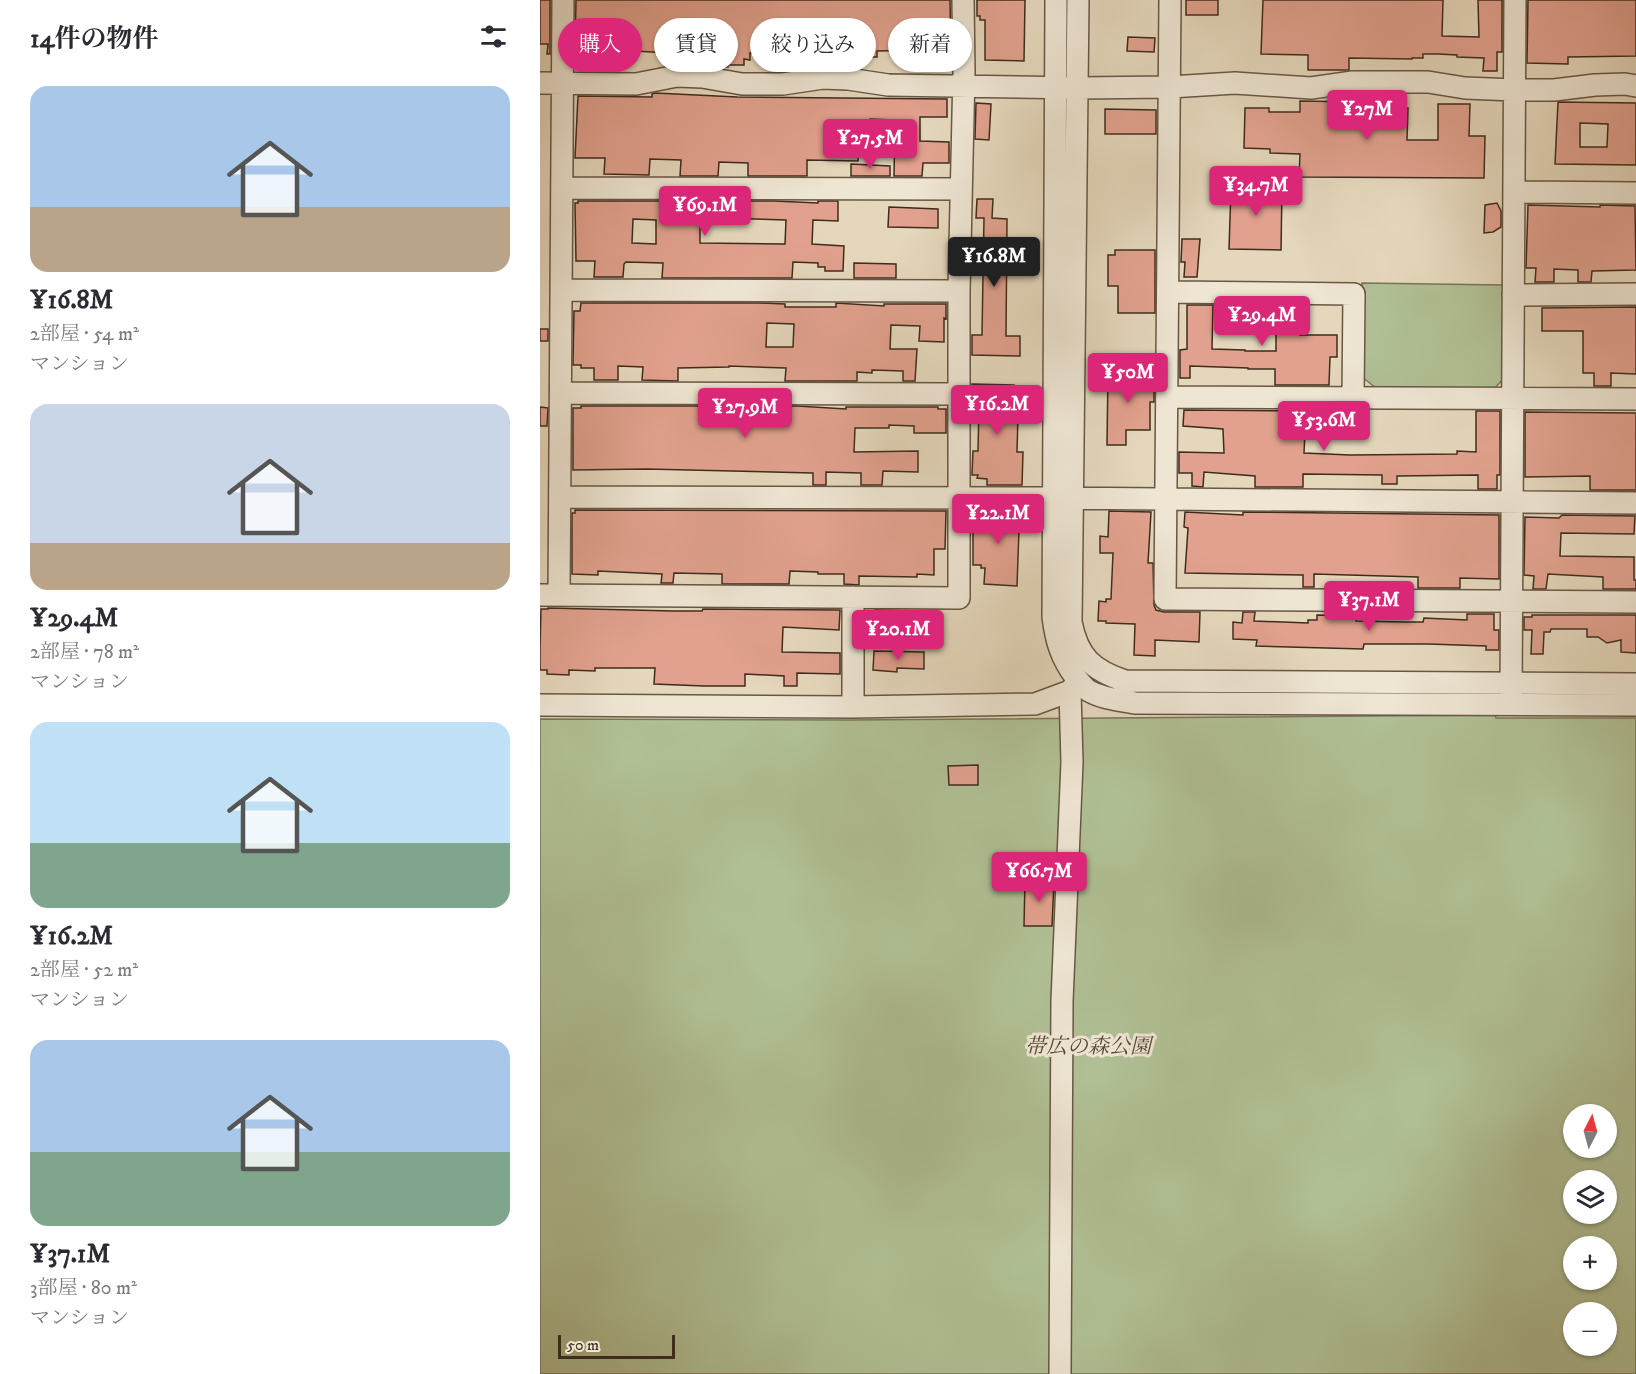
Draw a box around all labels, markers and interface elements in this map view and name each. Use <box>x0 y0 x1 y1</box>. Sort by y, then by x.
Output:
chip: 購入 <box>558 18 642 72</box>
chip: 賃貸 <box>654 18 738 72</box>
chip: 絞り込み <box>750 18 876 72</box>
chip: 新着 <box>888 18 972 72</box>
icon: filters <box>477 20 510 53</box>
text: 14件の物件 <box>30 23 159 56</box>
pin: ¥27M <box>1331 90 1403 141</box>
text: ¥27M <box>1341 97 1393 122</box>
pin: ¥27.5M <box>821 119 919 170</box>
icon: home <box>216 125 324 233</box>
text: ¥27.5M <box>837 126 903 151</box>
pin: ¥34.7M <box>1207 166 1305 217</box>
text: ¥34.7M <box>1223 173 1289 198</box>
pin: ¥69.1M <box>656 186 754 237</box>
text: ¥69.1M <box>673 193 737 218</box>
pin: ¥16.8M <box>945 237 1043 288</box>
text: ¥16.8M <box>962 244 1026 269</box>
text: ¥16.8M <box>30 284 113 317</box>
pin: ¥29.4M <box>1213 296 1311 347</box>
text: ¥29.4M <box>1228 303 1296 328</box>
text: 2部屋 · 54 m² <box>30 322 139 347</box>
text: マンション <box>30 352 129 377</box>
pin: ¥50M <box>1092 353 1164 404</box>
text: ¥50M <box>1102 360 1154 385</box>
pin: ¥16.2M <box>948 385 1046 436</box>
pin: ¥27.9M <box>696 388 794 439</box>
text: ¥16.2M <box>965 392 1029 417</box>
text: ¥27.9M <box>712 395 778 420</box>
pin: ¥53.6M <box>1275 401 1373 452</box>
text: ¥53.6M <box>1292 408 1356 433</box>
icon: home <box>216 443 324 551</box>
pin: ¥22.1M <box>949 494 1047 545</box>
text: ¥22.1M <box>966 501 1030 526</box>
pin: ¥37.1M <box>1320 581 1418 632</box>
text: ¥37.1M <box>1338 588 1400 613</box>
text: ¥29.4M <box>30 602 118 635</box>
pin: ¥20.1M <box>849 610 947 661</box>
text: ¥20.1M <box>866 617 930 642</box>
text: 2部屋 · 78 m² <box>30 640 139 665</box>
text: マンション <box>30 670 129 695</box>
icon: home <box>216 761 324 869</box>
pin: ¥66.7M <box>990 852 1088 903</box>
text: ¥66.7M <box>1006 859 1072 884</box>
text: ¥16.2M <box>30 920 113 953</box>
text: 2部屋 · 52 m² <box>30 958 138 983</box>
text: マンション <box>30 988 129 1013</box>
park label: 帯広の森公園 <box>1025 1034 1154 1060</box>
icon: home <box>216 1079 324 1187</box>
north arrow <box>1563 1104 1617 1158</box>
map controls <box>1563 1104 1617 1356</box>
button: layers <box>1563 1170 1617 1224</box>
button: + <box>1563 1236 1617 1290</box>
text: ¥37.1M <box>30 1238 110 1271</box>
text: 3部屋 · 80 m² <box>30 1276 137 1301</box>
button: − <box>1563 1302 1617 1356</box>
text: マンション <box>30 1306 129 1331</box>
scale bar <box>558 1332 675 1360</box>
text: 50 m <box>567 1335 599 1355</box>

